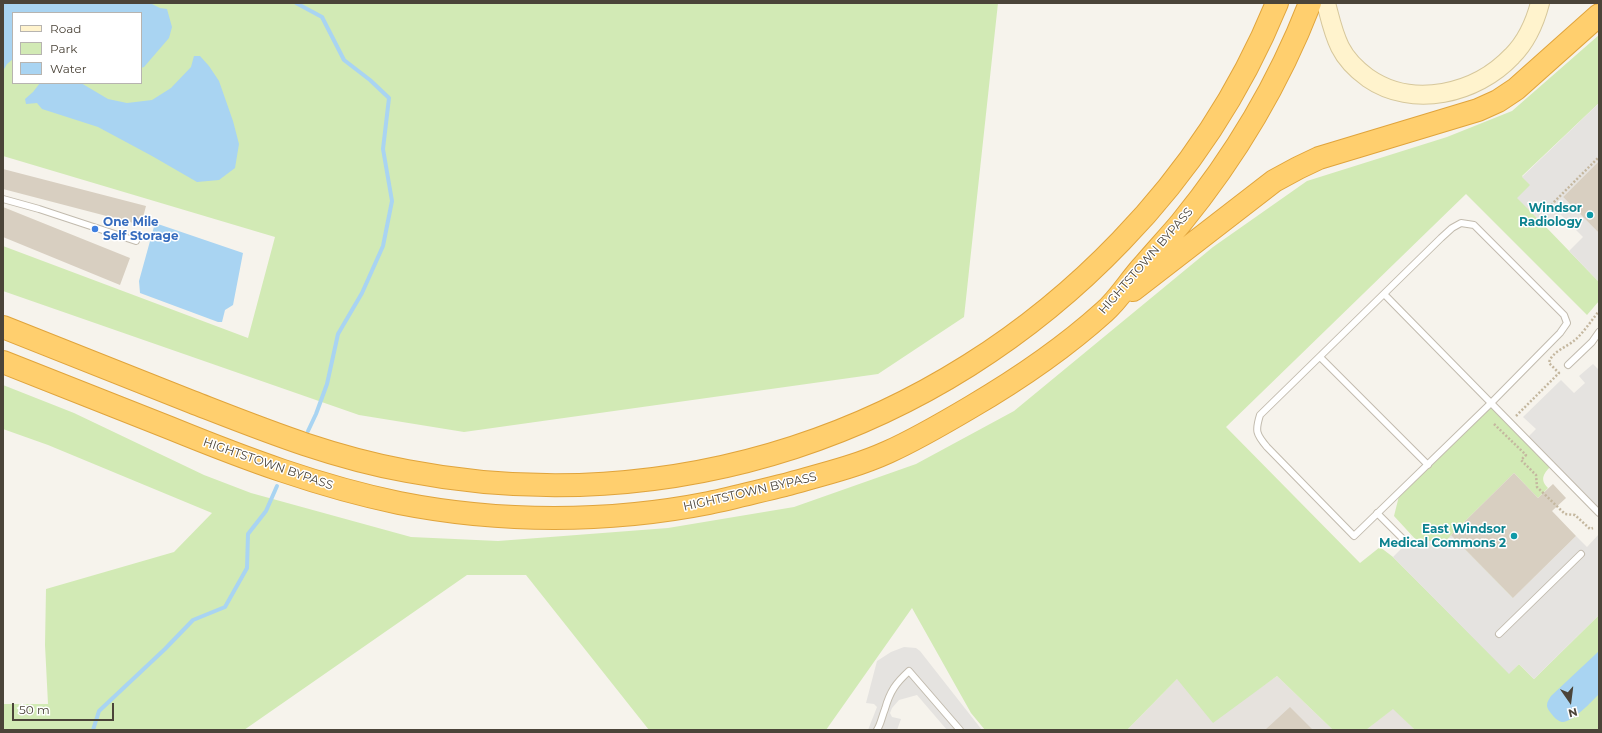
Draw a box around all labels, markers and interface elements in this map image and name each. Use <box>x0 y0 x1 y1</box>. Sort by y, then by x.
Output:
legend <box>12 12 142 84</box>
text: Road <box>50 21 81 36</box>
text: Park <box>50 41 77 56</box>
text: Water <box>50 61 86 76</box>
place label: Windsor Radiology <box>1519 201 1582 229</box>
street label: HIGHTSTOWN BYPASS <box>1096 205 1196 317</box>
marker: Windsor Radiology <box>1585 210 1595 220</box>
place label: One Mile Self Storage <box>103 215 179 243</box>
marker: One Mile Self Storage <box>90 224 100 234</box>
street label: HIGHTSTOWN BYPASS <box>201 435 335 493</box>
street label: HIGHTSTOWN BYPASS <box>682 470 818 514</box>
place label: East Windsor Medical Commons 2 <box>1379 522 1506 550</box>
marker: East Windsor Medical Commons 2 <box>1509 531 1519 541</box>
north arrow <box>1550 681 1590 721</box>
scale bar <box>14 695 116 721</box>
text: 50 m <box>19 702 50 717</box>
text: N <box>1567 705 1579 721</box>

